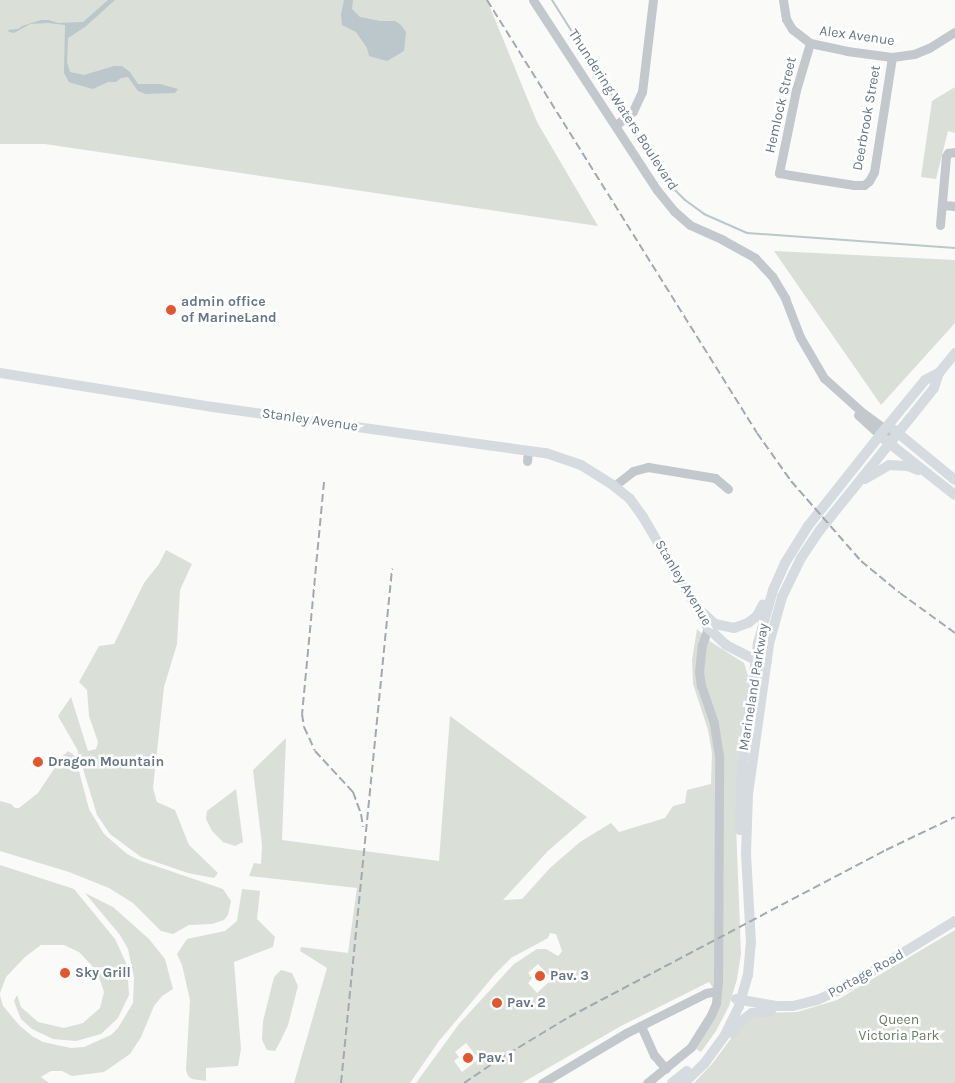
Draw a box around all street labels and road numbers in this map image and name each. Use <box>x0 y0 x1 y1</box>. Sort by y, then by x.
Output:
street label: Alex Avenue <box>818 22 896 50</box>
street label: Thundering Waters Boulevard <box>565 26 681 194</box>
street label: Hemlock Street <box>762 55 800 155</box>
street label: Deerbrook Street <box>849 64 885 172</box>
street label: Stanley Avenue <box>261 405 359 435</box>
street label: Stanley Avenue <box>651 537 715 629</box>
street label: Marineland Parkway <box>736 622 772 752</box>
street label: Portage Road <box>825 946 907 1002</box>

